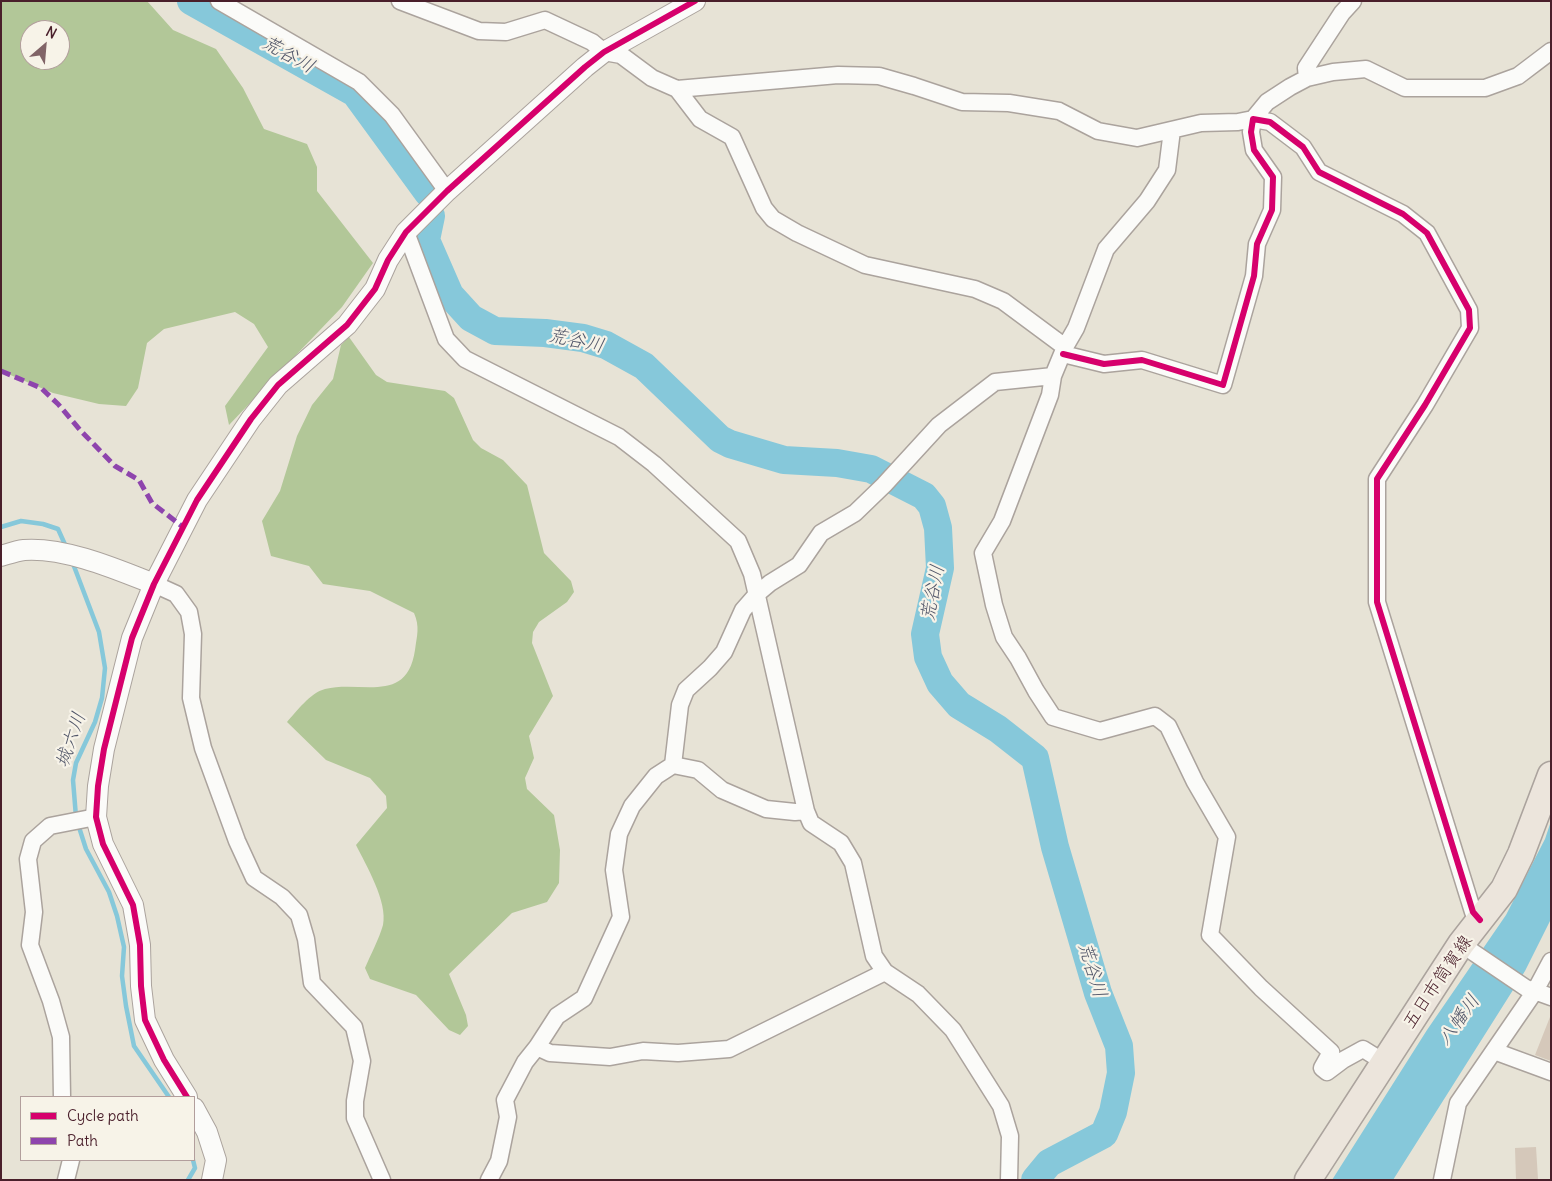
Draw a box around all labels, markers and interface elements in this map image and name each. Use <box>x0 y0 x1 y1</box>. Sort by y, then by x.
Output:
north arrow <box>20 20 70 70</box>
text: N <box>43 22 60 43</box>
water label: 荒谷川 <box>258 31 318 79</box>
water label: 荒谷川 <box>546 324 606 358</box>
water label: 荒谷川 <box>916 563 950 623</box>
water label: 城六川 <box>51 709 91 771</box>
street label: 五日市筒賀線 <box>1399 931 1477 1033</box>
water label: 荒谷川 <box>1073 939 1111 1001</box>
water label: 八幡川 <box>1433 990 1485 1050</box>
legend <box>20 1096 195 1161</box>
text: Cycle path <box>67 1106 139 1125</box>
text: Path <box>67 1131 98 1150</box>

